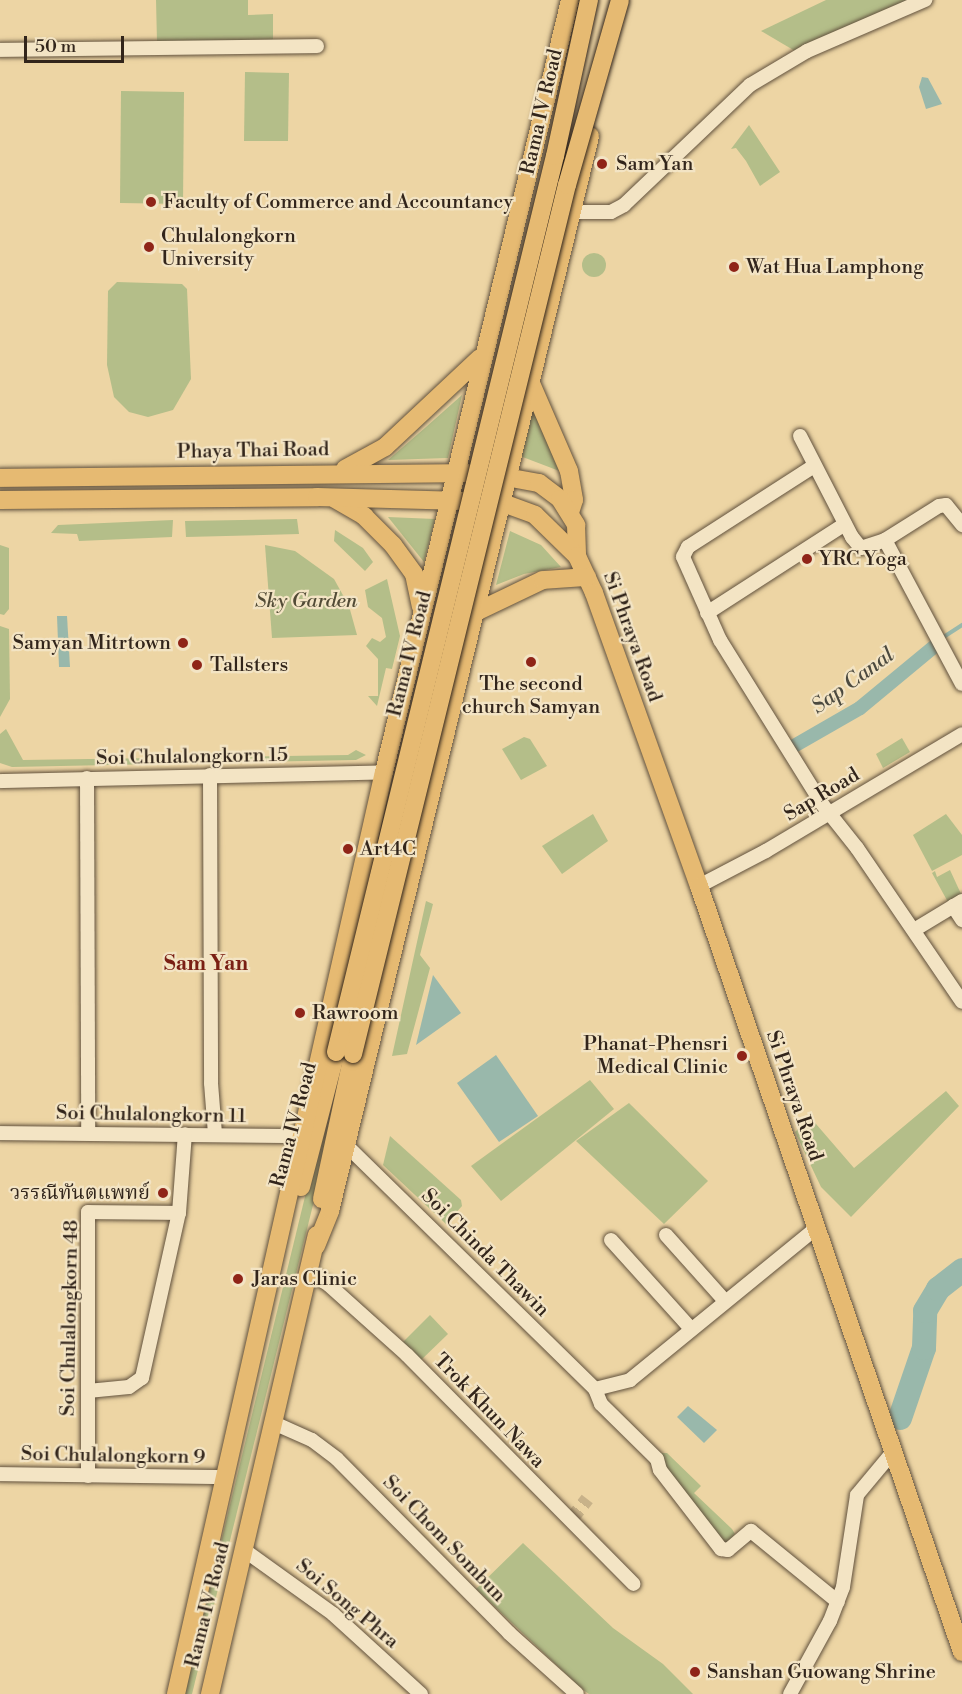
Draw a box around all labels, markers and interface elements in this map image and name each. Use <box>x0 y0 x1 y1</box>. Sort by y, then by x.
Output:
scale bar <box>27 24 128 62</box>
text: 50 m <box>35 35 76 58</box>
street label: Rama IV Road <box>516 47 568 177</box>
place label: Sam Yan <box>616 152 693 176</box>
marker: Sam Yan <box>593 155 611 173</box>
place label: Faculty of Commerce and Accountancy <box>163 190 513 214</box>
marker: Faculty of Commerce and Accountancy <box>144 195 158 209</box>
place label: Chulalongkorn University <box>161 224 296 271</box>
marker: Chulalongkorn University <box>142 240 156 254</box>
place label: Wat Hua Lamphong <box>746 255 924 279</box>
marker: Wat Hua Lamphong <box>727 260 741 274</box>
street label: Phaya Thai Road <box>177 438 329 464</box>
place label: YRC Yoga <box>819 547 907 571</box>
marker: YRC Yoga <box>800 552 814 566</box>
street label: Si Phraya Road <box>597 569 667 705</box>
park label: Sky Garden <box>255 589 357 613</box>
street label: Rama IV Road <box>383 589 437 719</box>
place label: Samyan Mitrtown <box>13 631 171 655</box>
marker: Samyan Mitrtown <box>176 636 190 650</box>
water label: Sap Canal <box>807 642 899 720</box>
place label: Tallsters <box>210 653 288 677</box>
marker: The second church Samyan <box>524 655 538 669</box>
marker: Tallsters <box>188 656 206 674</box>
place label: The second church Samyan <box>462 672 600 719</box>
street label: Soi Chulalongkorn 15 <box>96 743 288 771</box>
street label: Sap Road <box>780 763 864 827</box>
place label: Art4C <box>360 837 416 861</box>
marker: Art4C <box>341 842 355 856</box>
district label: Sam Yan <box>164 951 248 977</box>
place label: Rawroom <box>312 1001 398 1025</box>
marker: Rawroom <box>293 1006 307 1020</box>
street label: Si Phraya Road <box>760 1028 828 1164</box>
place label: Phanat-Phensri Medical Clinic <box>583 1032 728 1079</box>
marker: Phanat-Phensri Medical Clinic <box>733 1047 751 1065</box>
street label: Rama IV Road <box>266 1060 322 1190</box>
street label: Soi Chulalongkorn 11 <box>56 1101 246 1129</box>
place label: วรรณีทันตแพทย์ <box>10 1181 150 1205</box>
marker: วรรณีทันตแพทย์ <box>154 1184 172 1202</box>
street label: Soi Chinda Thawin <box>416 1184 554 1322</box>
street label: Soi Chulalongkorn 48 <box>56 1220 84 1416</box>
place label: Jaras Clinic <box>252 1267 357 1291</box>
marker: Jaras Clinic <box>229 1270 247 1288</box>
street label: Trok Khun Nawa <box>428 1349 550 1473</box>
street label: Soi Chulalongkorn 9 <box>21 1442 205 1470</box>
street label: Soi Chom Sombun <box>377 1471 511 1607</box>
street label: Rama IV Road <box>181 1540 235 1670</box>
street label: Soi Song Phra <box>291 1554 403 1654</box>
place label: Sanshan Guowang Shrine <box>707 1660 936 1684</box>
marker: Sanshan Guowang Shrine <box>688 1665 702 1679</box>

